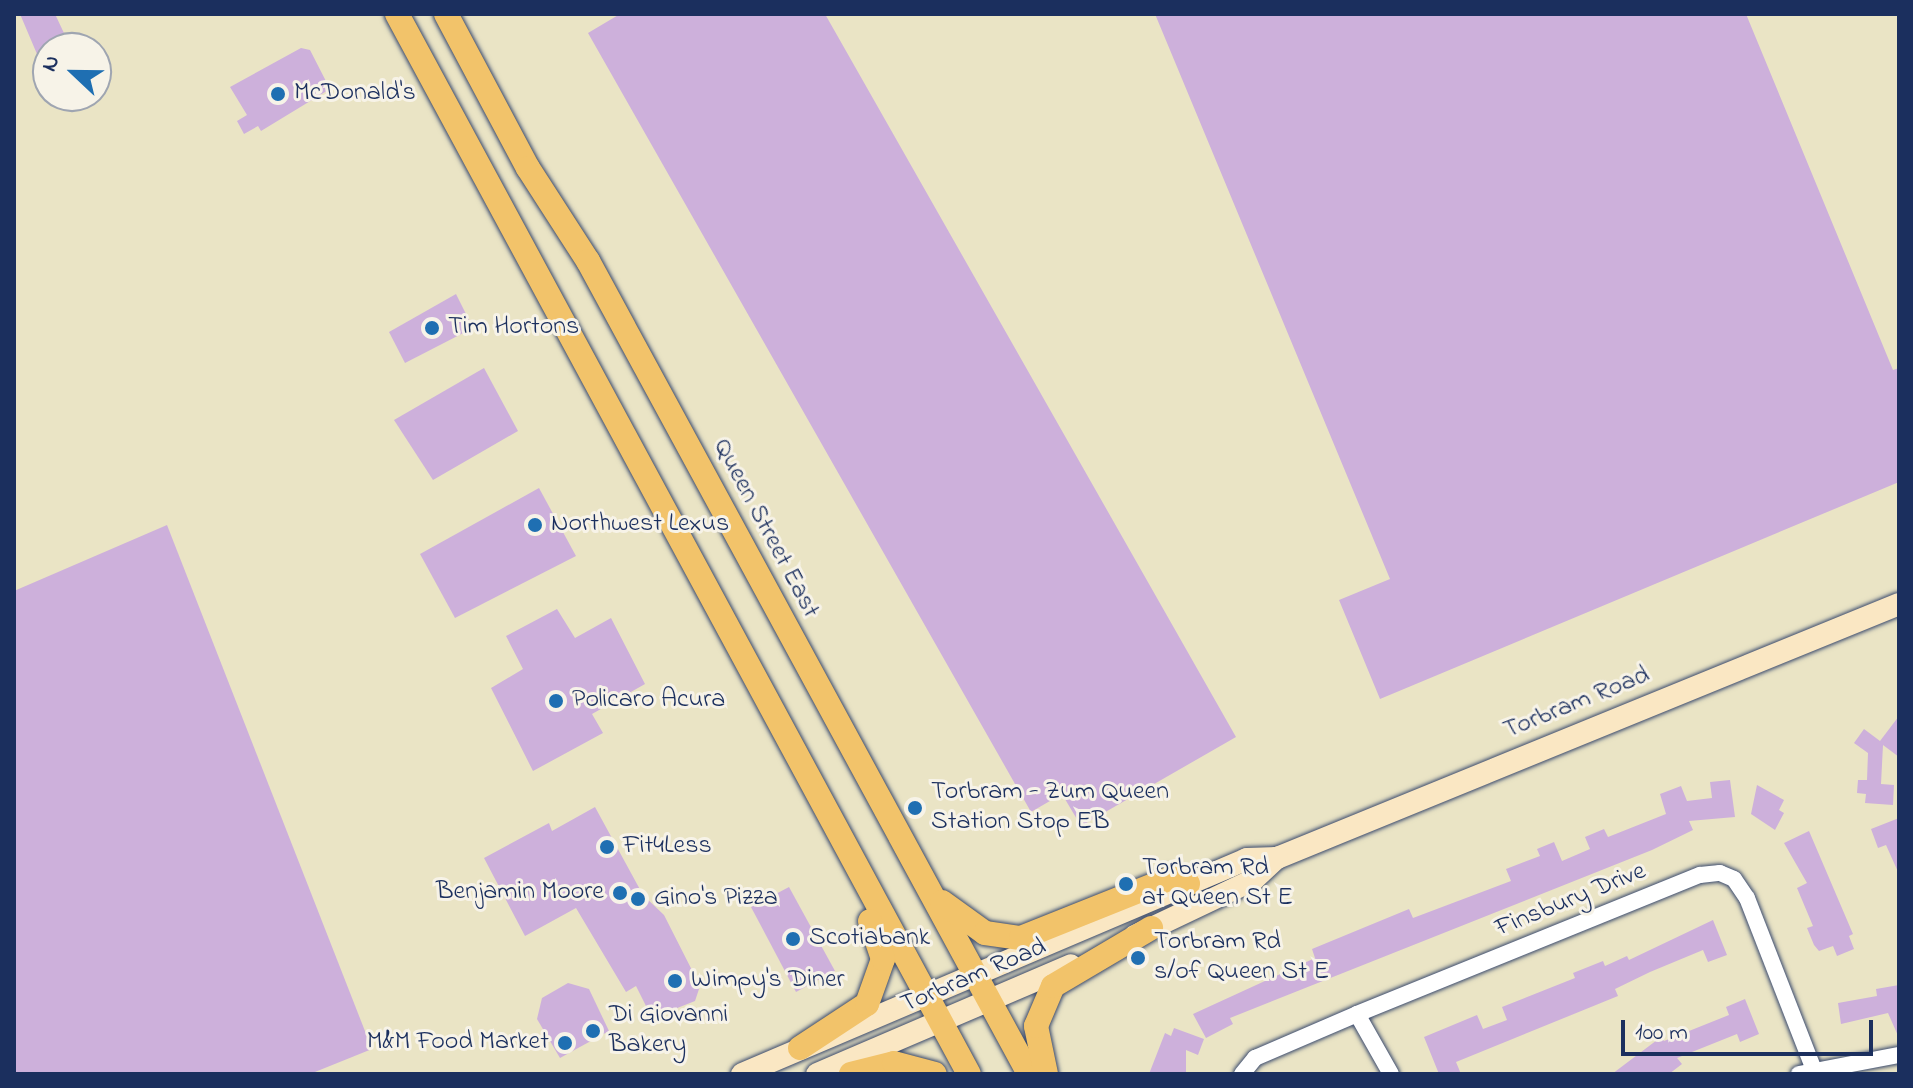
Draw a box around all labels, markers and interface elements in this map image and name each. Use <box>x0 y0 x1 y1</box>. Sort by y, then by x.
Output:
north arrow <box>32 32 112 112</box>
text: N <box>34 51 69 77</box>
place label: McDonald's <box>294 78 416 110</box>
marker: McDonald's <box>269 85 287 103</box>
place label: Tim Hortons <box>448 312 579 344</box>
marker: Tim Hortons <box>423 319 441 337</box>
street label: Queen Street East <box>705 434 825 624</box>
place label: Northwest Lexus <box>551 509 729 541</box>
marker: Northwest Lexus <box>526 516 544 534</box>
street label: Torbram Road <box>1500 661 1654 747</box>
place label: Policaro Acura <box>572 685 725 717</box>
marker: Policaro Acura <box>547 692 565 710</box>
place label: Torbram - Zum Queen Station Stop EB <box>931 777 1169 838</box>
marker: Torbram - Zum Queen Station Stop EB <box>906 799 924 817</box>
place label: Fit4Less <box>623 831 712 863</box>
marker: Fit4Less <box>598 838 616 856</box>
place label: Torbram Rd at Queen St E <box>1142 853 1293 914</box>
street label: Finsbury Drive <box>1491 857 1651 945</box>
marker: Torbram Rd at Queen St E <box>1117 875 1135 893</box>
place label: Benjamin Moore <box>436 877 604 909</box>
place label: Gino's Pizza <box>654 883 778 915</box>
marker: Benjamin Moore <box>611 884 629 902</box>
marker: Gino's Pizza <box>629 890 647 908</box>
place label: Scotiabank <box>809 923 930 955</box>
place label: Torbram Rd s/of Queen St E <box>1154 927 1329 988</box>
marker: Scotiabank <box>784 930 802 948</box>
street label: Torbram Road <box>897 932 1051 1022</box>
marker: Torbram Rd s/of Queen St E <box>1129 949 1147 967</box>
place label: Wimpy's Diner <box>691 965 845 997</box>
marker: Wimpy's Diner <box>666 972 684 990</box>
place label: Di Giovanni Bakery <box>609 1000 728 1062</box>
scale bar <box>1625 1004 1877 1054</box>
text: 100 m <box>1635 1016 1688 1051</box>
marker: Di Giovanni Bakery <box>584 1022 602 1040</box>
place label: M&M Food Market <box>367 1027 549 1059</box>
marker: M&M Food Market <box>556 1034 574 1052</box>

